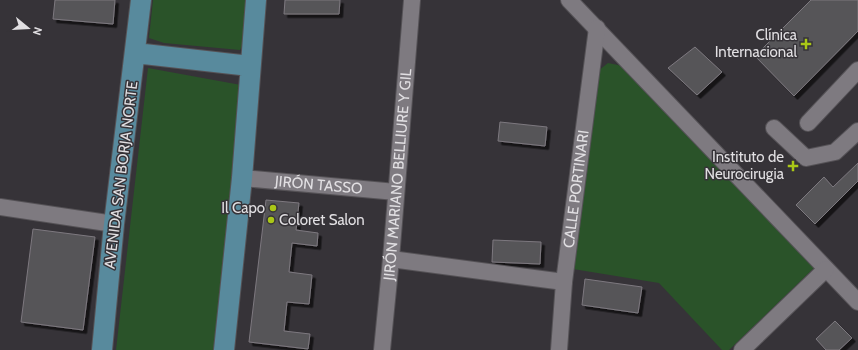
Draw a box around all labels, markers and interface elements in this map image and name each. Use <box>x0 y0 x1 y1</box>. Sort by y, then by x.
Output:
north arrow <box>8 8 48 48</box>
text: N <box>30 25 45 37</box>
place label: Clínica Internacional <box>715 26 798 61</box>
marker: Clínica Internacional <box>800 38 812 50</box>
street label: JIRÓN MARIANO BELLIURE Y GIL <box>380 68 415 282</box>
street label: AVENIDA SAN BORJA NORTE <box>101 80 141 270</box>
street label: CALLE PORTINARI <box>560 129 593 249</box>
place label: Instituto de Neurocirugia <box>705 148 785 183</box>
marker: Instituto de Neurocirugia <box>787 160 799 172</box>
street label: JIRÓN TASSO <box>273 172 363 198</box>
place label: Il Capo <box>221 199 265 217</box>
marker: Il Capo <box>268 203 278 213</box>
place label: Coloret Salon <box>279 211 365 229</box>
marker: Coloret Salon <box>266 215 276 225</box>

